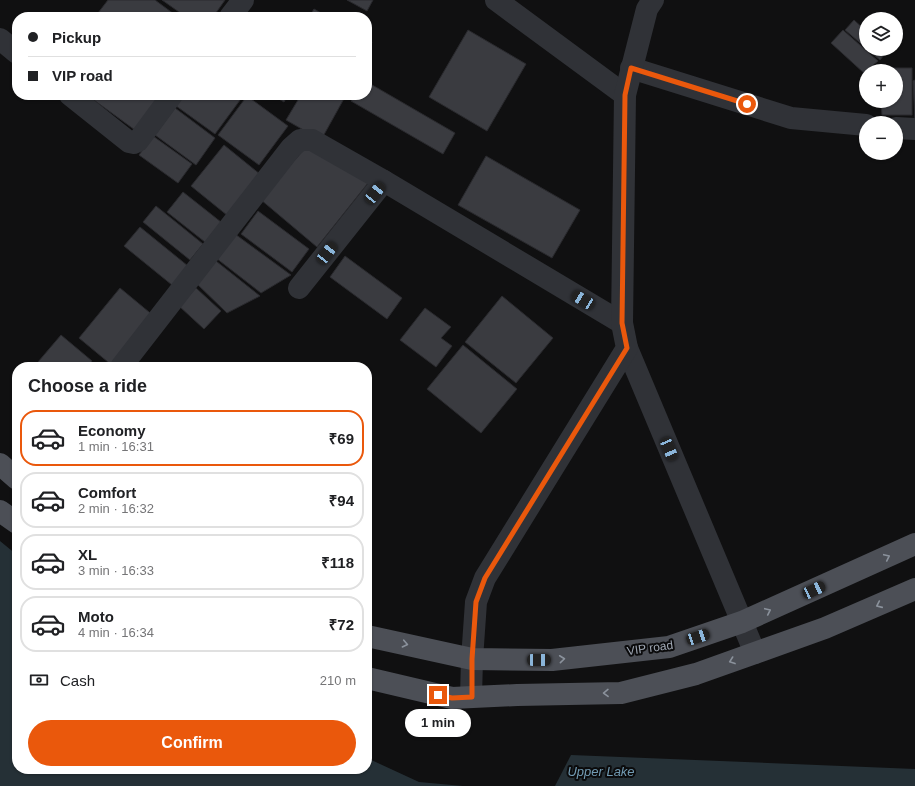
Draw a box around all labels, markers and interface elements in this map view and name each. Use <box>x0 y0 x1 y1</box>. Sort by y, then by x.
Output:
map controls <box>859 12 903 160</box>
button: layers <box>859 12 903 56</box>
text: Pickup <box>52 29 101 46</box>
button: + <box>859 64 903 108</box>
text: VIP road <box>52 67 113 84</box>
route start <box>738 95 756 113</box>
button: − <box>859 116 903 160</box>
car <box>363 180 387 206</box>
car <box>315 240 339 266</box>
car <box>570 289 596 311</box>
text: Choose a ride <box>28 376 147 396</box>
icon: car <box>30 420 66 456</box>
text: Economy <box>78 422 146 439</box>
text: ₹69 <box>329 430 354 447</box>
car <box>659 436 679 462</box>
text: 1 min · 16:31 <box>78 439 154 454</box>
icon: car <box>30 482 66 518</box>
text: Comfort <box>78 484 136 501</box>
text: ₹94 <box>329 492 354 509</box>
text: 2 min · 16:32 <box>78 501 154 516</box>
icon: car <box>30 544 66 580</box>
text: XL <box>78 546 97 563</box>
one-way arrow <box>883 553 890 561</box>
text: ₹118 <box>321 554 354 571</box>
text: 3 min · 16:33 <box>78 563 154 578</box>
car <box>801 579 827 601</box>
one-way arrow <box>876 600 883 608</box>
icon: car <box>30 606 66 642</box>
one-way arrow <box>765 607 772 615</box>
text: Moto <box>78 608 114 625</box>
text: ₹72 <box>329 616 354 633</box>
text: 4 min · 16:34 <box>78 625 154 640</box>
car <box>685 628 711 646</box>
street label: VIP road <box>626 638 674 658</box>
one-way arrow <box>402 640 408 648</box>
car <box>527 654 551 666</box>
one-way arrow <box>558 654 565 663</box>
one-way arrow <box>728 657 735 665</box>
icon: cash <box>28 669 50 691</box>
text: Cash <box>60 672 95 689</box>
text: 210 m <box>320 673 356 688</box>
route end <box>429 686 447 704</box>
one-way arrow <box>603 689 609 697</box>
callout: 1 min <box>405 709 471 737</box>
text: 1 min <box>421 715 455 730</box>
button: Confirm <box>28 720 356 766</box>
water label: Upper Lake <box>567 764 635 779</box>

